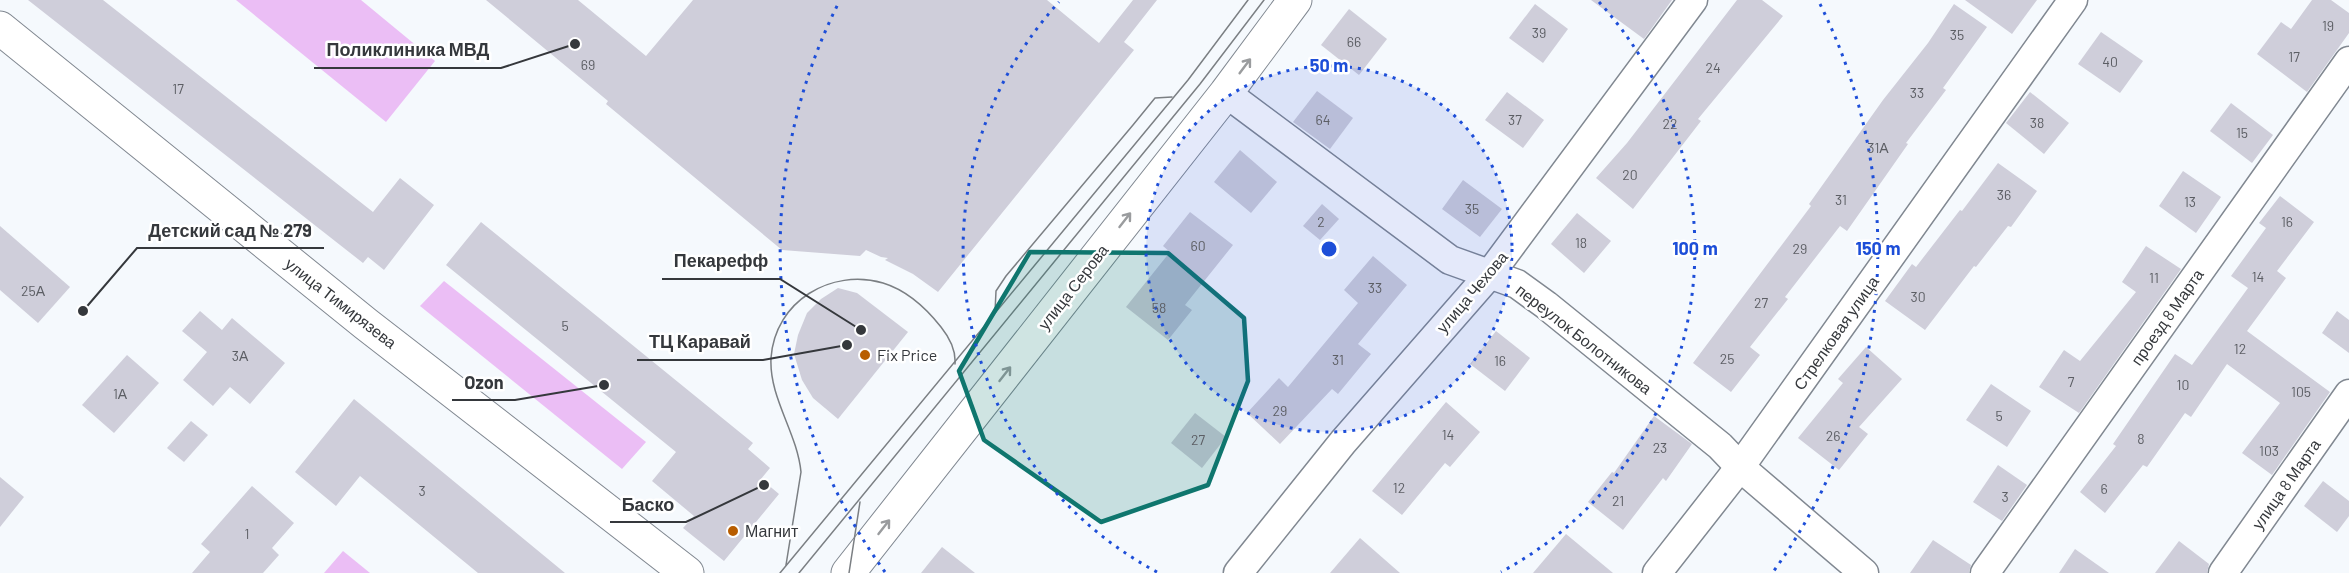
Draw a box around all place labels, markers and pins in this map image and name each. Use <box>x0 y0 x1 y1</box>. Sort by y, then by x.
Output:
callout: Поликлиника МВД <box>314 32 501 68</box>
callout: Детский сад № 279 <box>137 212 324 248</box>
centre of rings <box>1319 239 1339 259</box>
callout: Пекарефф <box>662 243 780 279</box>
callout: ТЦ Каравай <box>637 324 763 360</box>
place label: Fix Price <box>877 345 937 364</box>
marker: Fix Price <box>858 348 872 362</box>
callout: Ozon <box>452 364 515 400</box>
callout: Баско <box>610 486 686 522</box>
place label: Магнит <box>745 521 799 540</box>
marker: Магнит <box>726 524 740 538</box>

